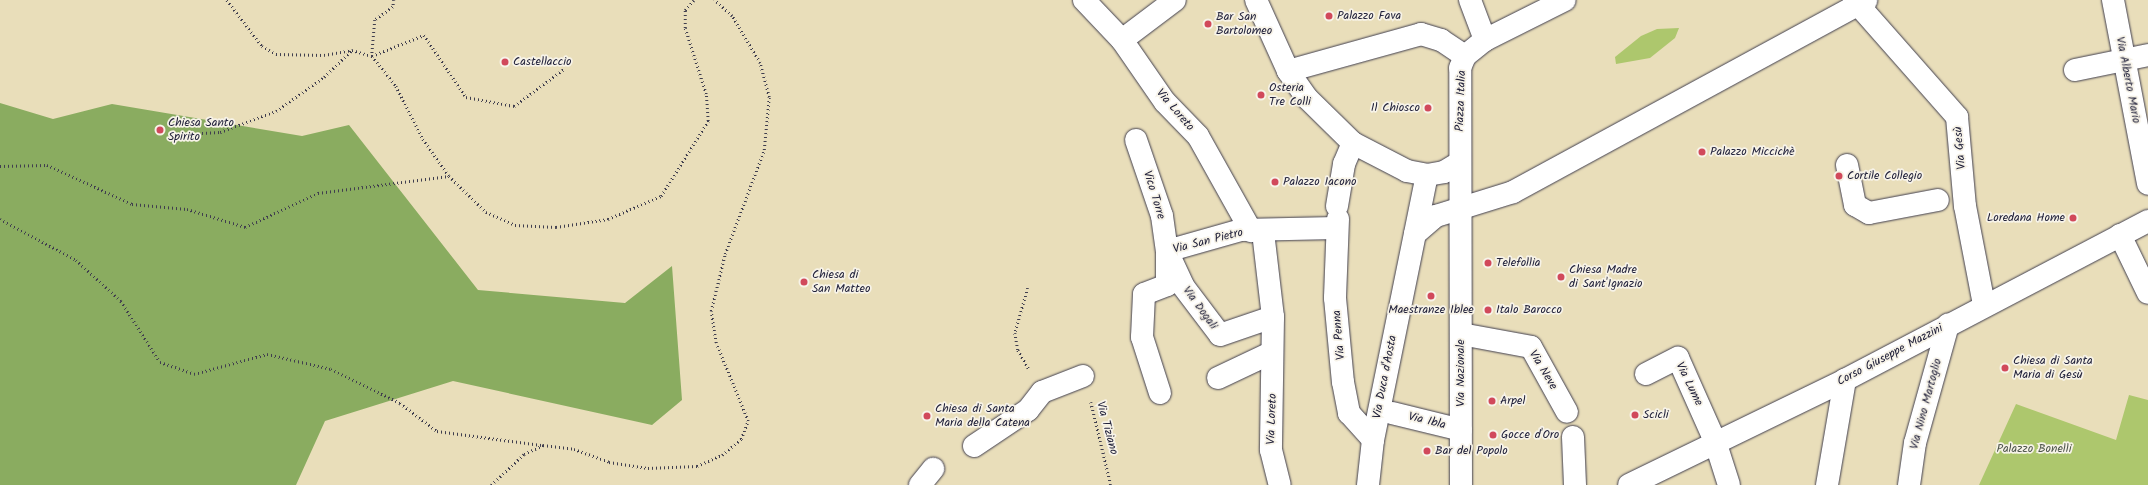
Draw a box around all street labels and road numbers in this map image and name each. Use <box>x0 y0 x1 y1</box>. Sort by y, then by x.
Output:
street label: Via Alberto Mario <box>2113 36 2143 124</box>
street label: Piazza Italia <box>1453 70 1469 132</box>
street label: Via Loreto <box>1153 86 1197 134</box>
street label: Via Gesù <box>1951 126 1969 170</box>
street label: Vico Torre <box>1140 169 1168 221</box>
street label: Via San Pietro <box>1171 225 1245 257</box>
street label: Via Dogali <box>1179 284 1221 332</box>
street label: Via Penna <box>1330 309 1348 361</box>
street label: Corso Giuseppe Mazzini <box>1835 321 1945 389</box>
street label: Via Duca d'Aosta <box>1370 334 1400 420</box>
street label: Via Nazionale <box>1454 339 1468 407</box>
street label: Via Neve <box>1526 348 1560 392</box>
street label: Via Nino Martoglio <box>1907 357 1945 451</box>
street label: Via Lume <box>1672 360 1706 408</box>
street label: Via Loreto <box>1264 393 1280 445</box>
street label: Via Tiziano <box>1093 400 1121 456</box>
street label: Via Ibla <box>1407 409 1447 433</box>

